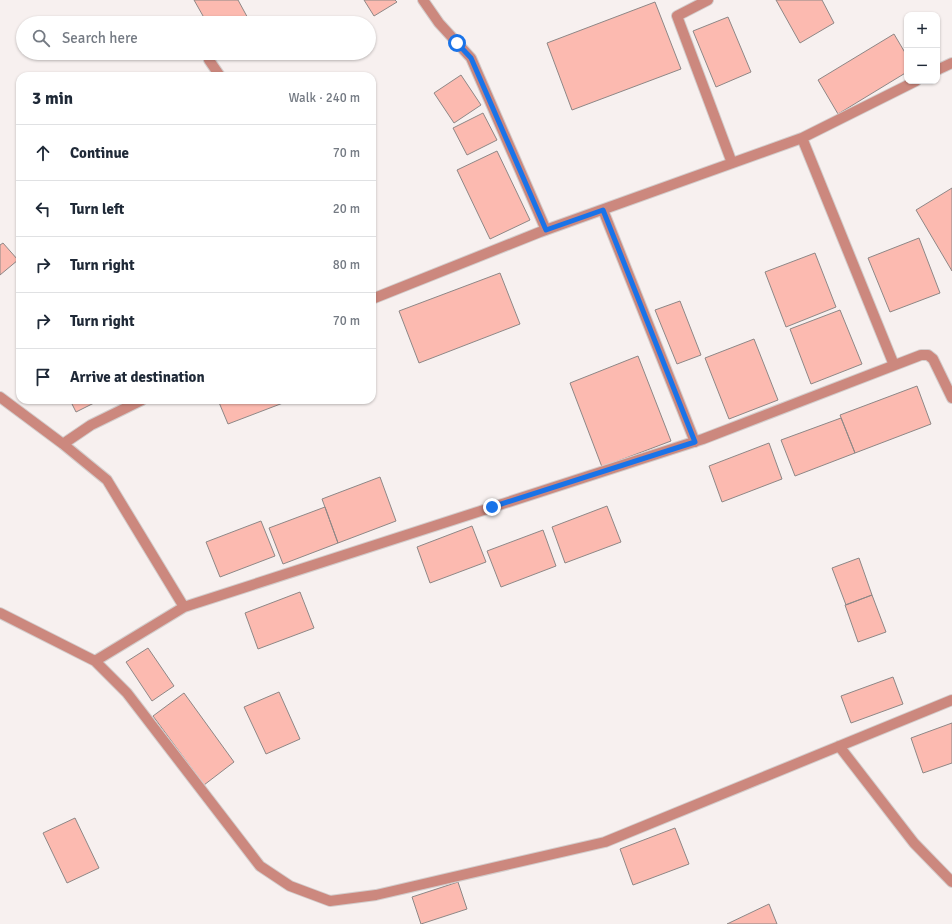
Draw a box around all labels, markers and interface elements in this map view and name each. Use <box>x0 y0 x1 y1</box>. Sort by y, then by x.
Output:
map controls <box>904 12 940 84</box>
button: + <box>904 12 940 48</box>
search box <box>16 16 376 60</box>
icon: search <box>30 27 52 49</box>
text: Search here <box>62 29 138 47</box>
route start <box>448 34 466 52</box>
button: − <box>904 48 940 84</box>
text: 3 min <box>32 88 73 109</box>
text: Walk · 240 m <box>289 90 360 106</box>
icon: ahead <box>32 142 54 164</box>
text: Continue <box>70 144 129 162</box>
text: 70 m <box>333 145 360 161</box>
icon: left <box>32 198 54 220</box>
text: Turn left <box>70 200 124 218</box>
text: 20 m <box>333 201 360 217</box>
icon: right <box>32 254 54 276</box>
text: Turn right <box>70 256 135 274</box>
text: 80 m <box>333 257 360 273</box>
icon: right <box>32 310 54 332</box>
text: Turn right <box>70 312 135 330</box>
text: 70 m <box>333 313 360 329</box>
icon: arrive <box>32 366 54 388</box>
text: Arrive at destination <box>70 368 205 386</box>
route end <box>483 498 501 516</box>

